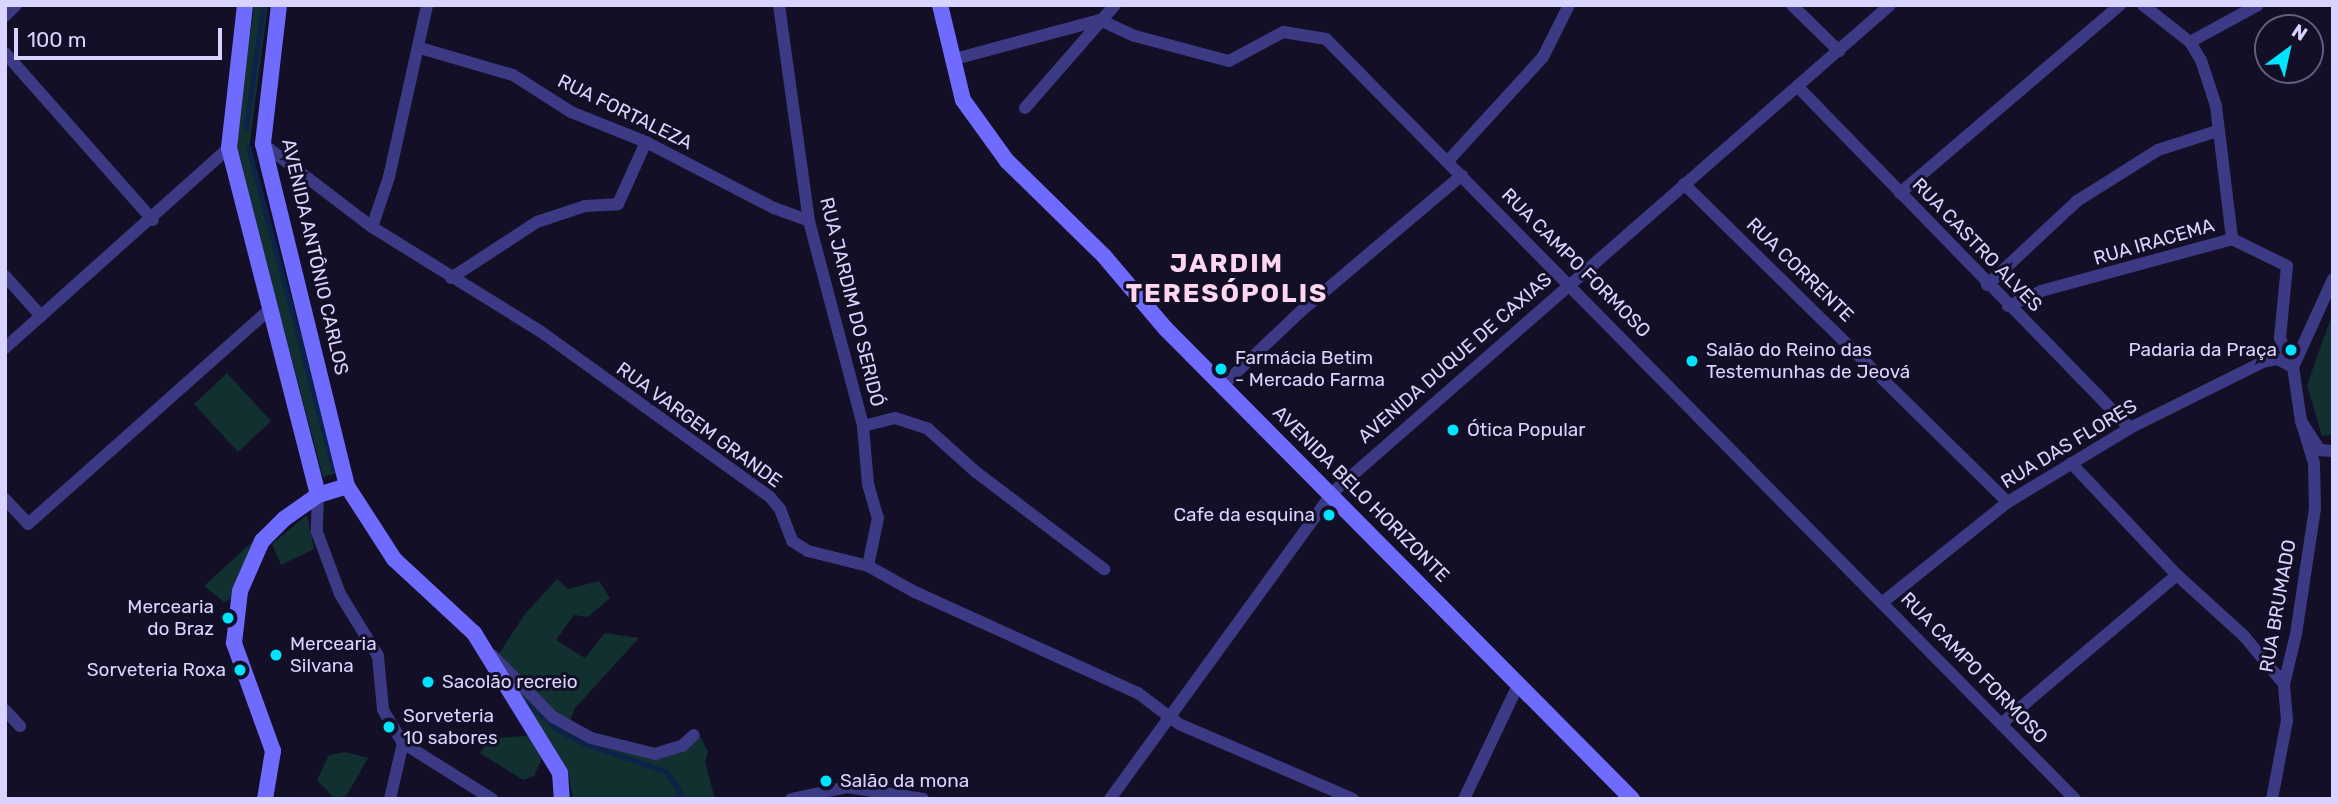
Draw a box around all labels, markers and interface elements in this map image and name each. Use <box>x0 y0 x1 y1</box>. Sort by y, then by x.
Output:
scale bar <box>18 14 226 58</box>
north arrow <box>2254 14 2324 84</box>
text: N <box>2288 19 2312 46</box>
text: 100 m <box>27 27 86 52</box>
street label: RUA FORTALEZA <box>554 69 696 155</box>
street label: AVENIDA ANTÔNIO CARLOS <box>277 136 353 378</box>
street label: RUA CASTRO ALVES <box>1907 173 2047 317</box>
street label: RUA CAMPO FORMOSO <box>1497 184 1655 342</box>
street label: RUA JARDIM DO SERIDÓ <box>815 195 889 409</box>
street label: RUA CORRENTE <box>1742 213 1858 327</box>
street label: RUA IRACEMA <box>2091 214 2217 270</box>
district label: JARDIM TERESÓPOLIS <box>1127 248 1327 310</box>
street label: AVENIDA DUQUE DE CAXIAS <box>1353 268 1557 448</box>
place label: Salão do Reino das Testemunhas de Jeová <box>1706 339 1910 383</box>
place label: Padaria da Praça <box>2129 339 2277 361</box>
marker: Padaria da Praça <box>2283 342 2299 358</box>
place label: Farmácia Betim - Mercado Farma <box>1235 347 1385 391</box>
marker: Salão do Reino das Testemunhas de Jeová <box>1684 353 1700 369</box>
street label: RUA VARGEM GRANDE <box>612 357 786 493</box>
marker: Farmácia Betim - Mercado Farma <box>1213 361 1229 377</box>
street label: RUA DAS FLORES <box>1997 394 2141 494</box>
street label: AVENIDA BELO HORIZONTE <box>1268 401 1454 587</box>
place label: Ótica Popular <box>1467 419 1586 441</box>
marker: Ótica Popular <box>1445 422 1461 438</box>
place label: Cafe da esquina <box>1173 504 1315 526</box>
marker: Cafe da esquina <box>1321 507 1337 523</box>
street label: RUA BRUMADO <box>2255 537 2301 675</box>
street label: RUA CAMPO FORMOSO <box>1896 587 2052 749</box>
place label: Mercearia do Braz <box>127 596 214 640</box>
marker: Mercearia do Braz <box>220 610 236 626</box>
place label: Mercearia Silvana <box>290 633 377 677</box>
marker: Mercearia Silvana <box>268 647 284 663</box>
place label: Sorveteria Roxa <box>87 659 226 681</box>
marker: Sorveteria Roxa <box>232 662 248 678</box>
place label: Sacolão recreio <box>442 671 578 693</box>
marker: Sacolão recreio <box>420 674 436 690</box>
place label: Sorveteria 10 sabores <box>403 705 498 749</box>
marker: Sorveteria 10 sabores <box>381 719 397 735</box>
place label: Salão da mona <box>840 770 969 792</box>
marker: Salão da mona <box>818 773 834 789</box>

